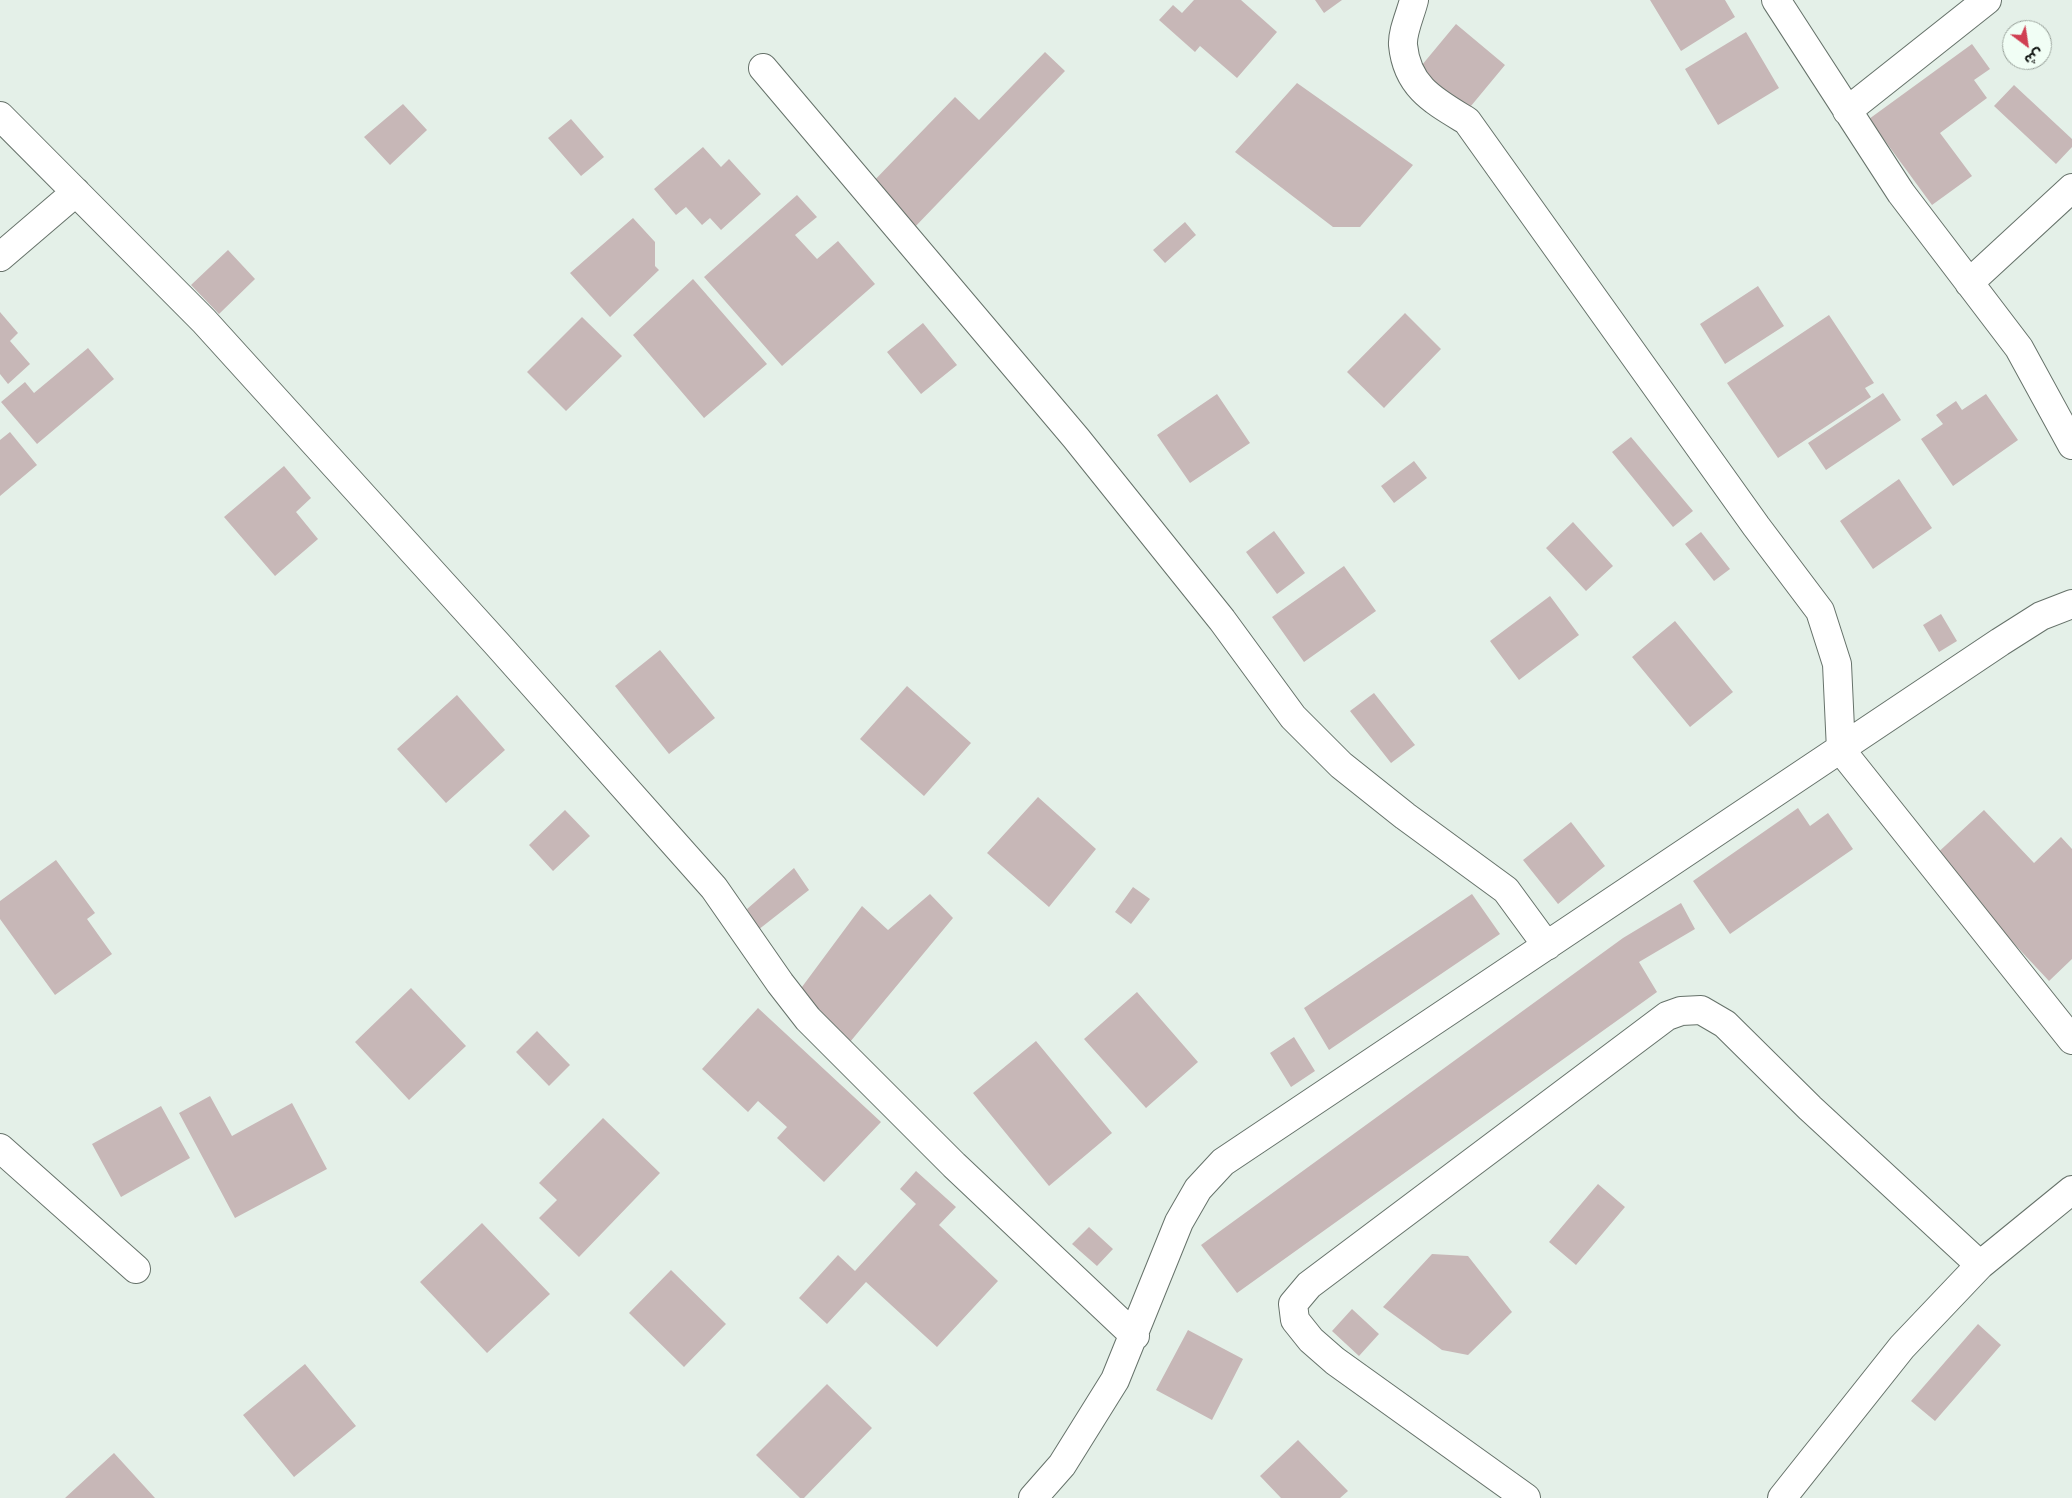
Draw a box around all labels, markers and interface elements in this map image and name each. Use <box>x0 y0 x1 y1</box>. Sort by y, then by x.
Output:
north arrow <box>2002 20 2052 70</box>
text: ش <box>2021 43 2048 71</box>

